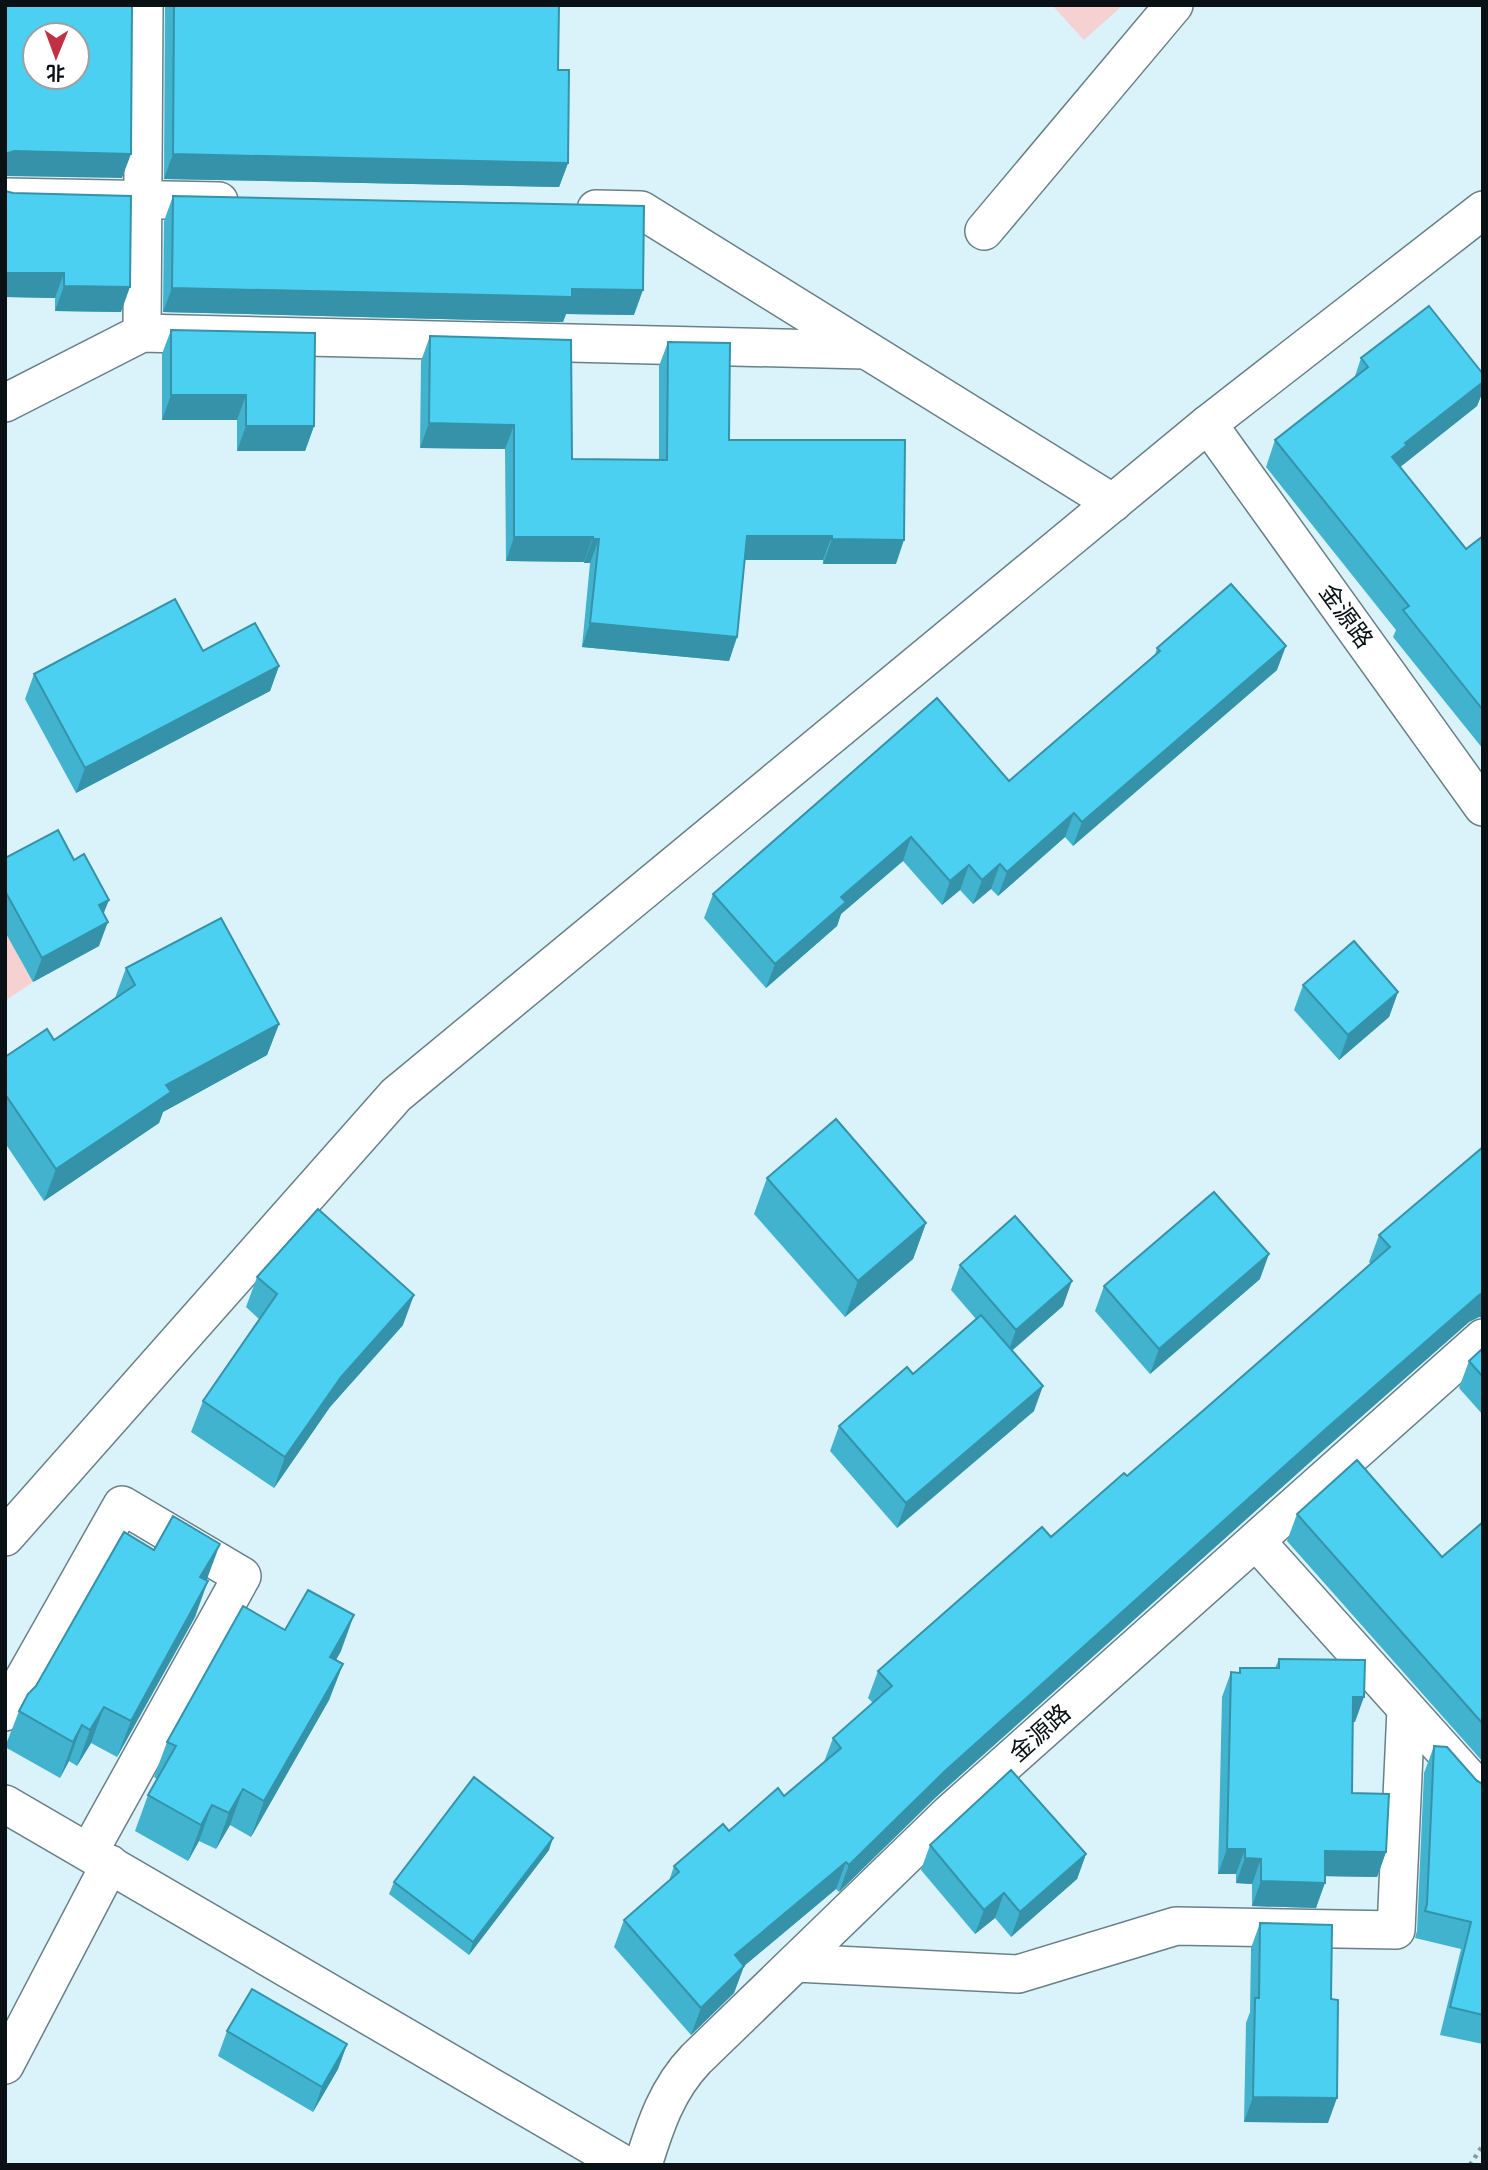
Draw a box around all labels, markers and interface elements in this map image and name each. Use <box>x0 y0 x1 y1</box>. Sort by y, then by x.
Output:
north arrow <box>21 21 91 91</box>
text: 北 <box>46 61 65 84</box>
street label: 金源路 <box>1314 579 1378 653</box>
street label: 金源路 <box>1004 1699 1076 1767</box>

